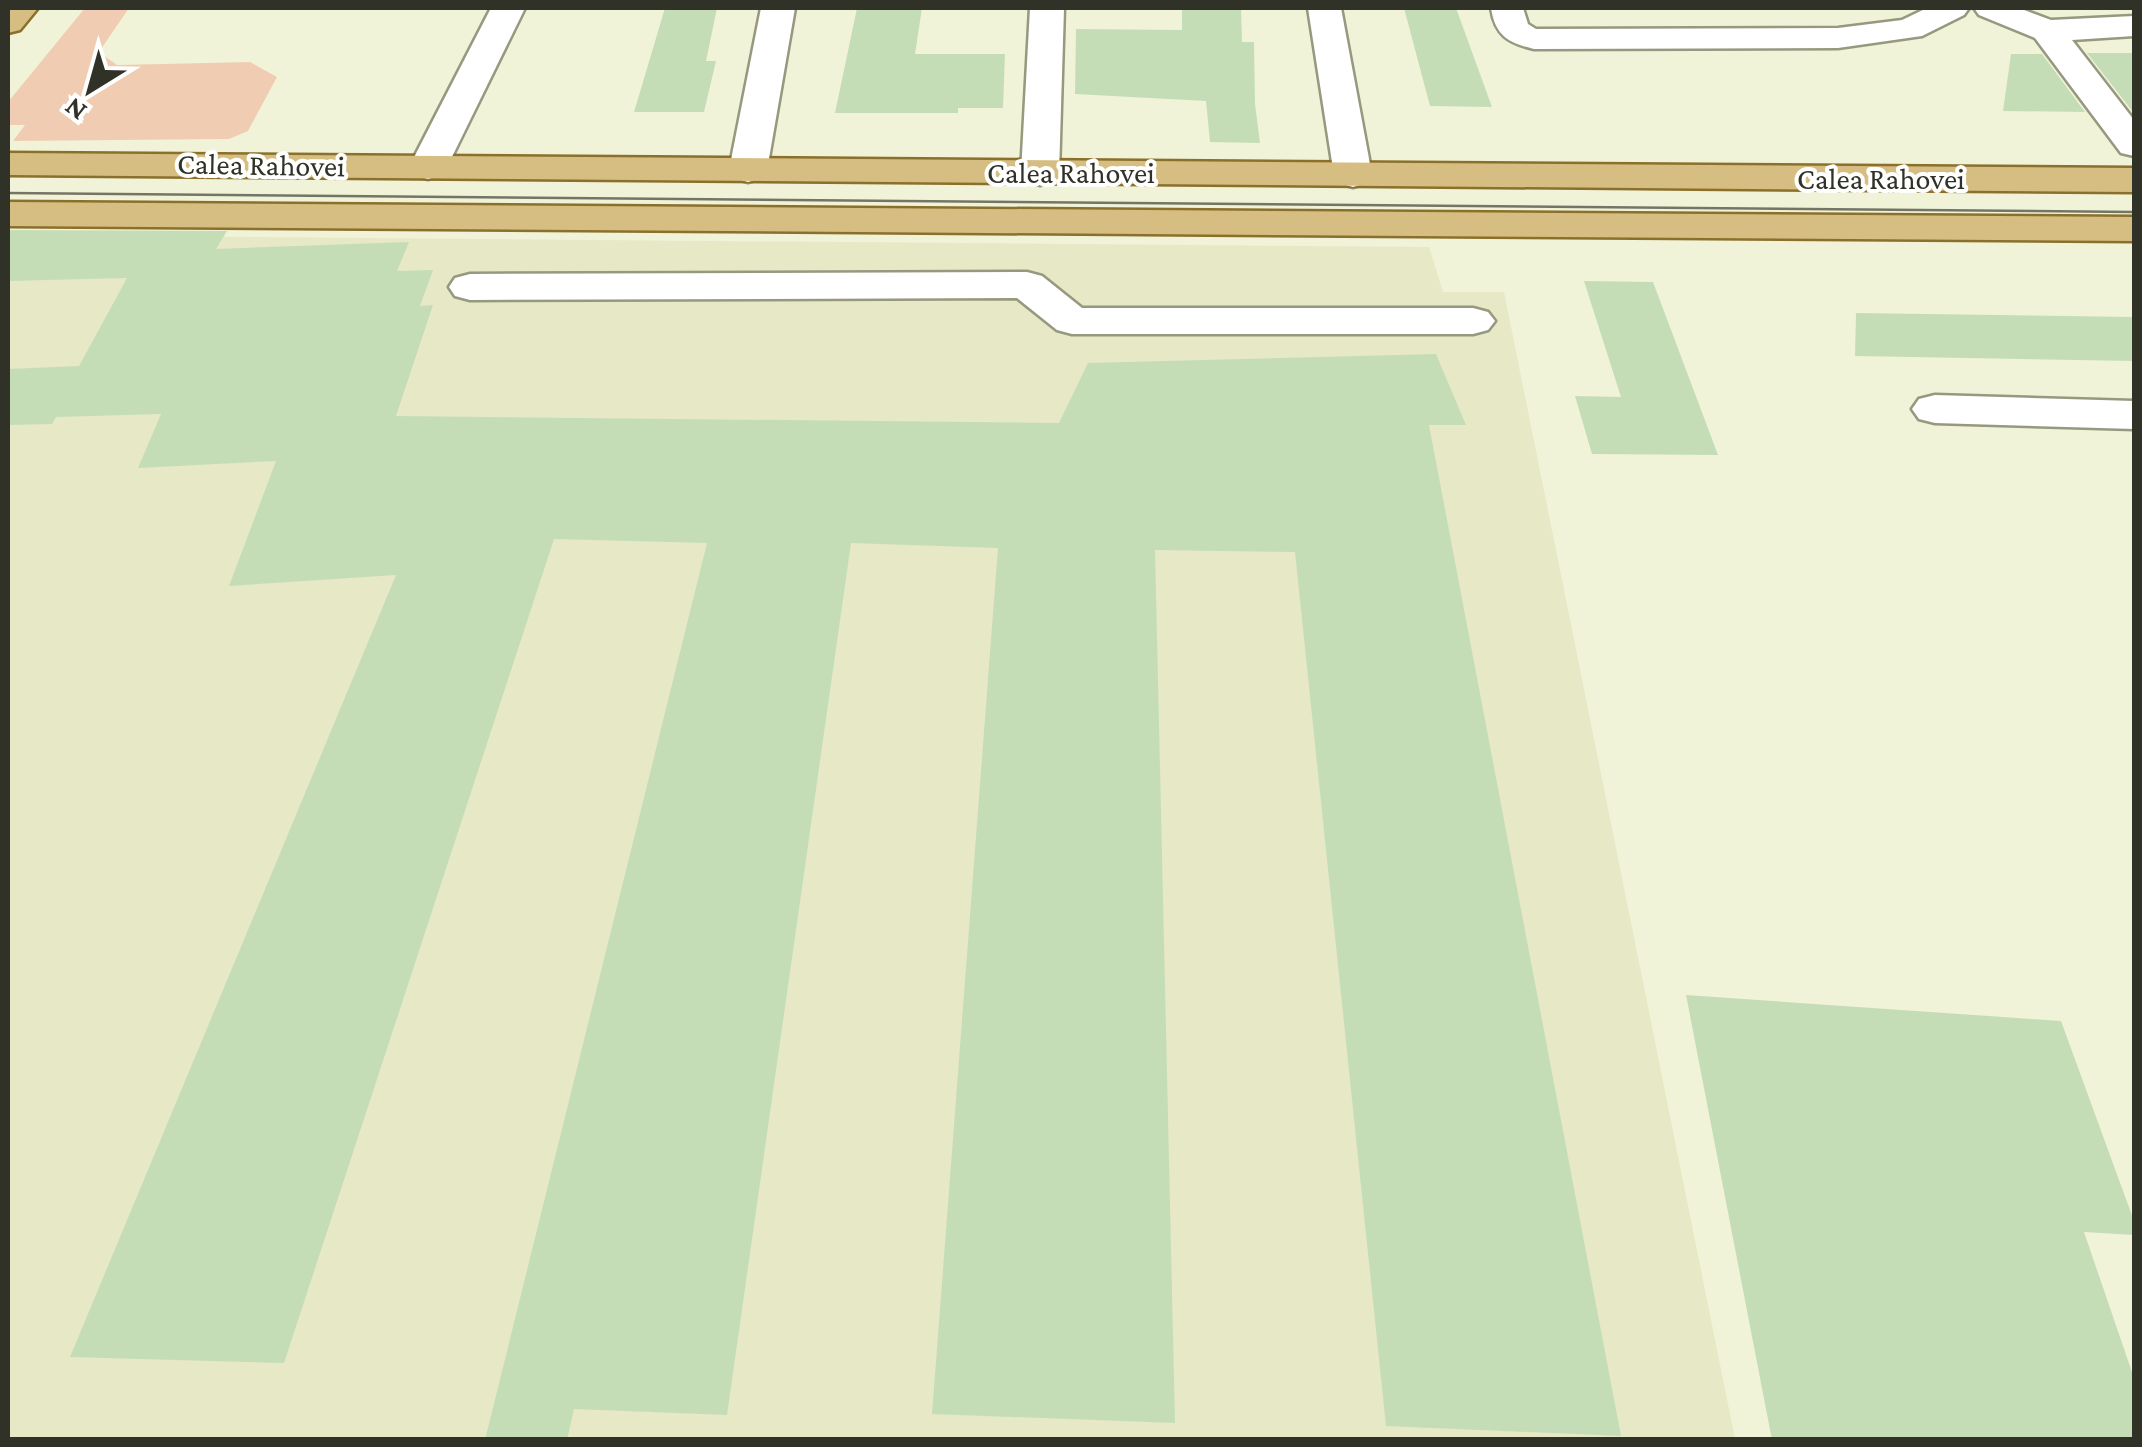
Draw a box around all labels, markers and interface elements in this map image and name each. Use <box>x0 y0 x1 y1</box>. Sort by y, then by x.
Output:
north arrow <box>40 40 140 140</box>
text: N <box>58 91 92 128</box>
street label: Calea Rahovei <box>177 147 345 182</box>
street label: Calea Rahovei <box>987 156 1155 189</box>
street label: Calea Rahovei <box>1797 162 1965 195</box>

